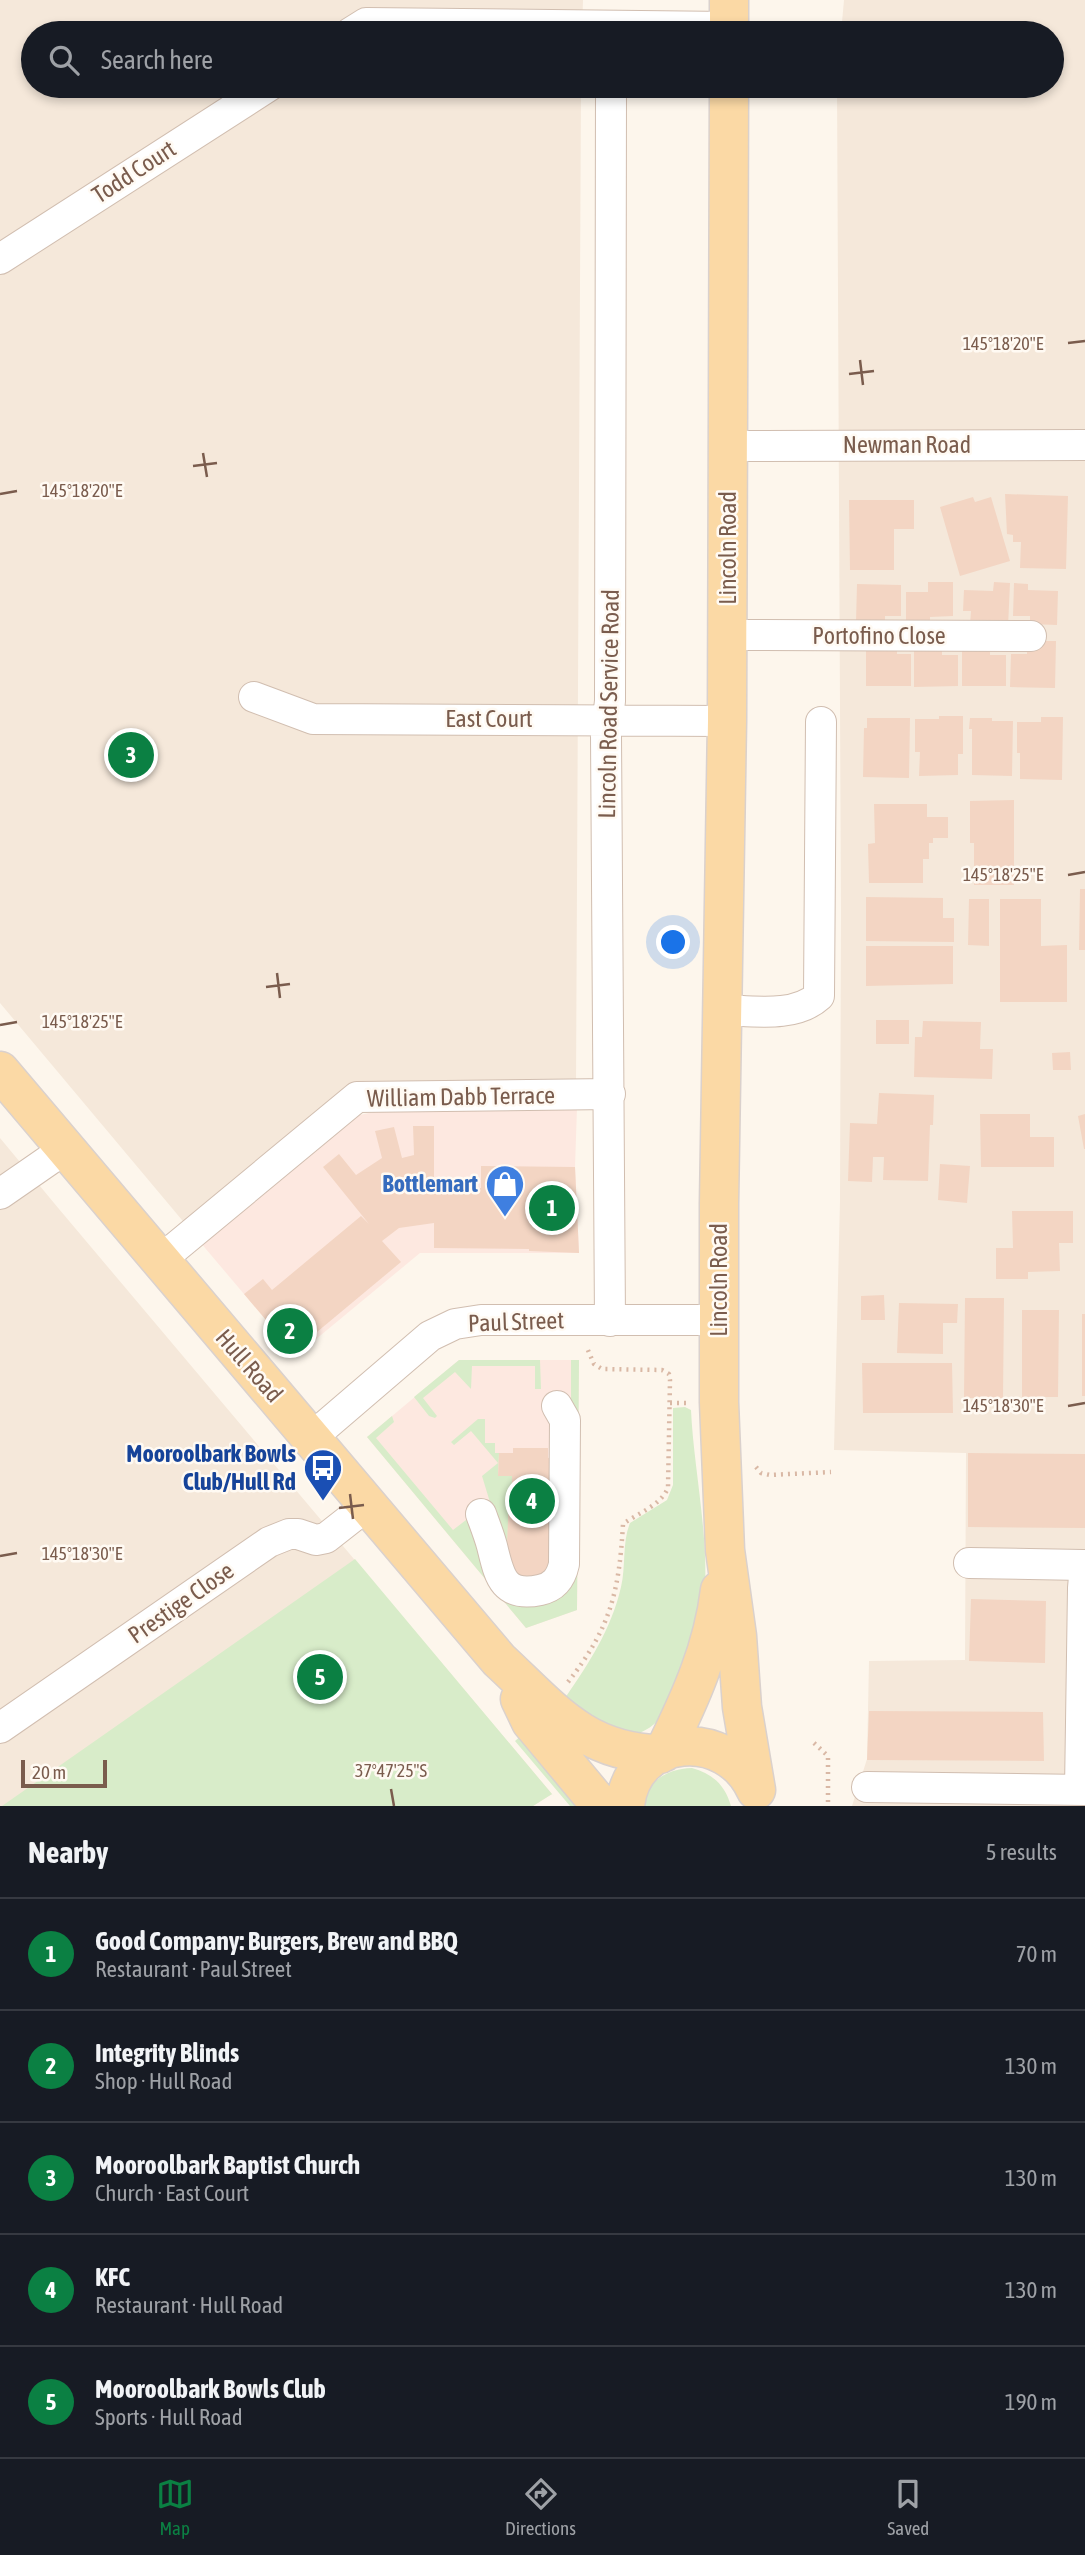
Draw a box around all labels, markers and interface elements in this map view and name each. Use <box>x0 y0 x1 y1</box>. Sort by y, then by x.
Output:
search box <box>21 21 1064 98</box>
icon: search <box>45 41 83 79</box>
text: Search here <box>101 45 213 75</box>
street label: Todd Court <box>87 135 181 208</box>
text: 145°18'20"E <box>963 333 1044 354</box>
street label: Newman Road <box>843 431 971 458</box>
text: 145°18'20"E <box>42 480 123 501</box>
street label: Lincoln Road <box>714 491 741 605</box>
street label: Lincoln Road Service Road <box>593 589 624 819</box>
street label: Portofino Close <box>812 622 946 649</box>
street label: East Court <box>445 705 533 732</box>
pin: 3 <box>108 729 154 781</box>
text: 145°18'25"E <box>963 864 1044 885</box>
your location <box>656 925 690 959</box>
text: 145°18'25"E <box>42 1011 123 1032</box>
street label: William Dabb Terrace <box>367 1081 555 1112</box>
shop icon: Bottlemart <box>484 1163 526 1218</box>
place label: Bottlemart <box>382 1170 478 1197</box>
pin: 1 <box>529 1182 575 1234</box>
street label: Lincoln Road <box>705 1223 732 1337</box>
pin: 2 <box>267 1305 313 1357</box>
street label: Paul Street <box>467 1306 565 1337</box>
street label: Hull Road <box>211 1324 288 1408</box>
text: 145°18'30"E <box>963 1395 1044 1416</box>
place label: Mooroolbark Bowls Club/Hull Rd <box>126 1440 297 1495</box>
bus stop icon: Mooroolbark Bowls Club/Hull Rd <box>302 1447 344 1502</box>
pin: 4 <box>509 1475 555 1527</box>
text: 145°18'30"E <box>42 1543 123 1564</box>
street label: Prestige Close <box>123 1556 239 1649</box>
pin: 5 <box>297 1651 343 1703</box>
scale bar <box>21 1757 107 1789</box>
text: 37°47'25"S <box>355 1760 427 1781</box>
text: 20 m <box>32 1761 66 1783</box>
text: Nearby <box>28 1835 108 1869</box>
text: 5 results <box>986 1839 1057 1865</box>
text: Good Company: Burgers, Brew and BBQ <box>95 1926 458 1956</box>
text: 1 <box>46 1941 56 1967</box>
text: 70 m <box>1016 1941 1057 1967</box>
text: Restaurant · Paul Street <box>95 1956 292 1982</box>
text: Integrity Blinds <box>95 2038 239 2068</box>
text: 2 <box>46 2053 56 2079</box>
text: 130 m <box>1005 2053 1057 2079</box>
text: Shop · Hull Road <box>95 2068 232 2094</box>
text: Mooroolbark Baptist Church <box>95 2150 360 2180</box>
text: 3 <box>46 2165 56 2191</box>
text: 130 m <box>1005 2165 1057 2191</box>
text: Church · East Court <box>95 2180 249 2206</box>
text: KFC <box>95 2262 130 2292</box>
text: 4 <box>46 2277 56 2303</box>
text: 130 m <box>1005 2277 1057 2303</box>
text: Restaurant · Hull Road <box>95 2292 283 2318</box>
text: Mooroolbark Bowls Club <box>95 2374 326 2404</box>
text: 5 <box>46 2389 56 2415</box>
text: 190 m <box>1005 2389 1057 2415</box>
text: Sports · Hull Road <box>95 2404 243 2430</box>
tab: Map <box>156 2475 194 2539</box>
tab: Directions <box>505 2475 576 2539</box>
tab: Saved <box>887 2475 929 2539</box>

